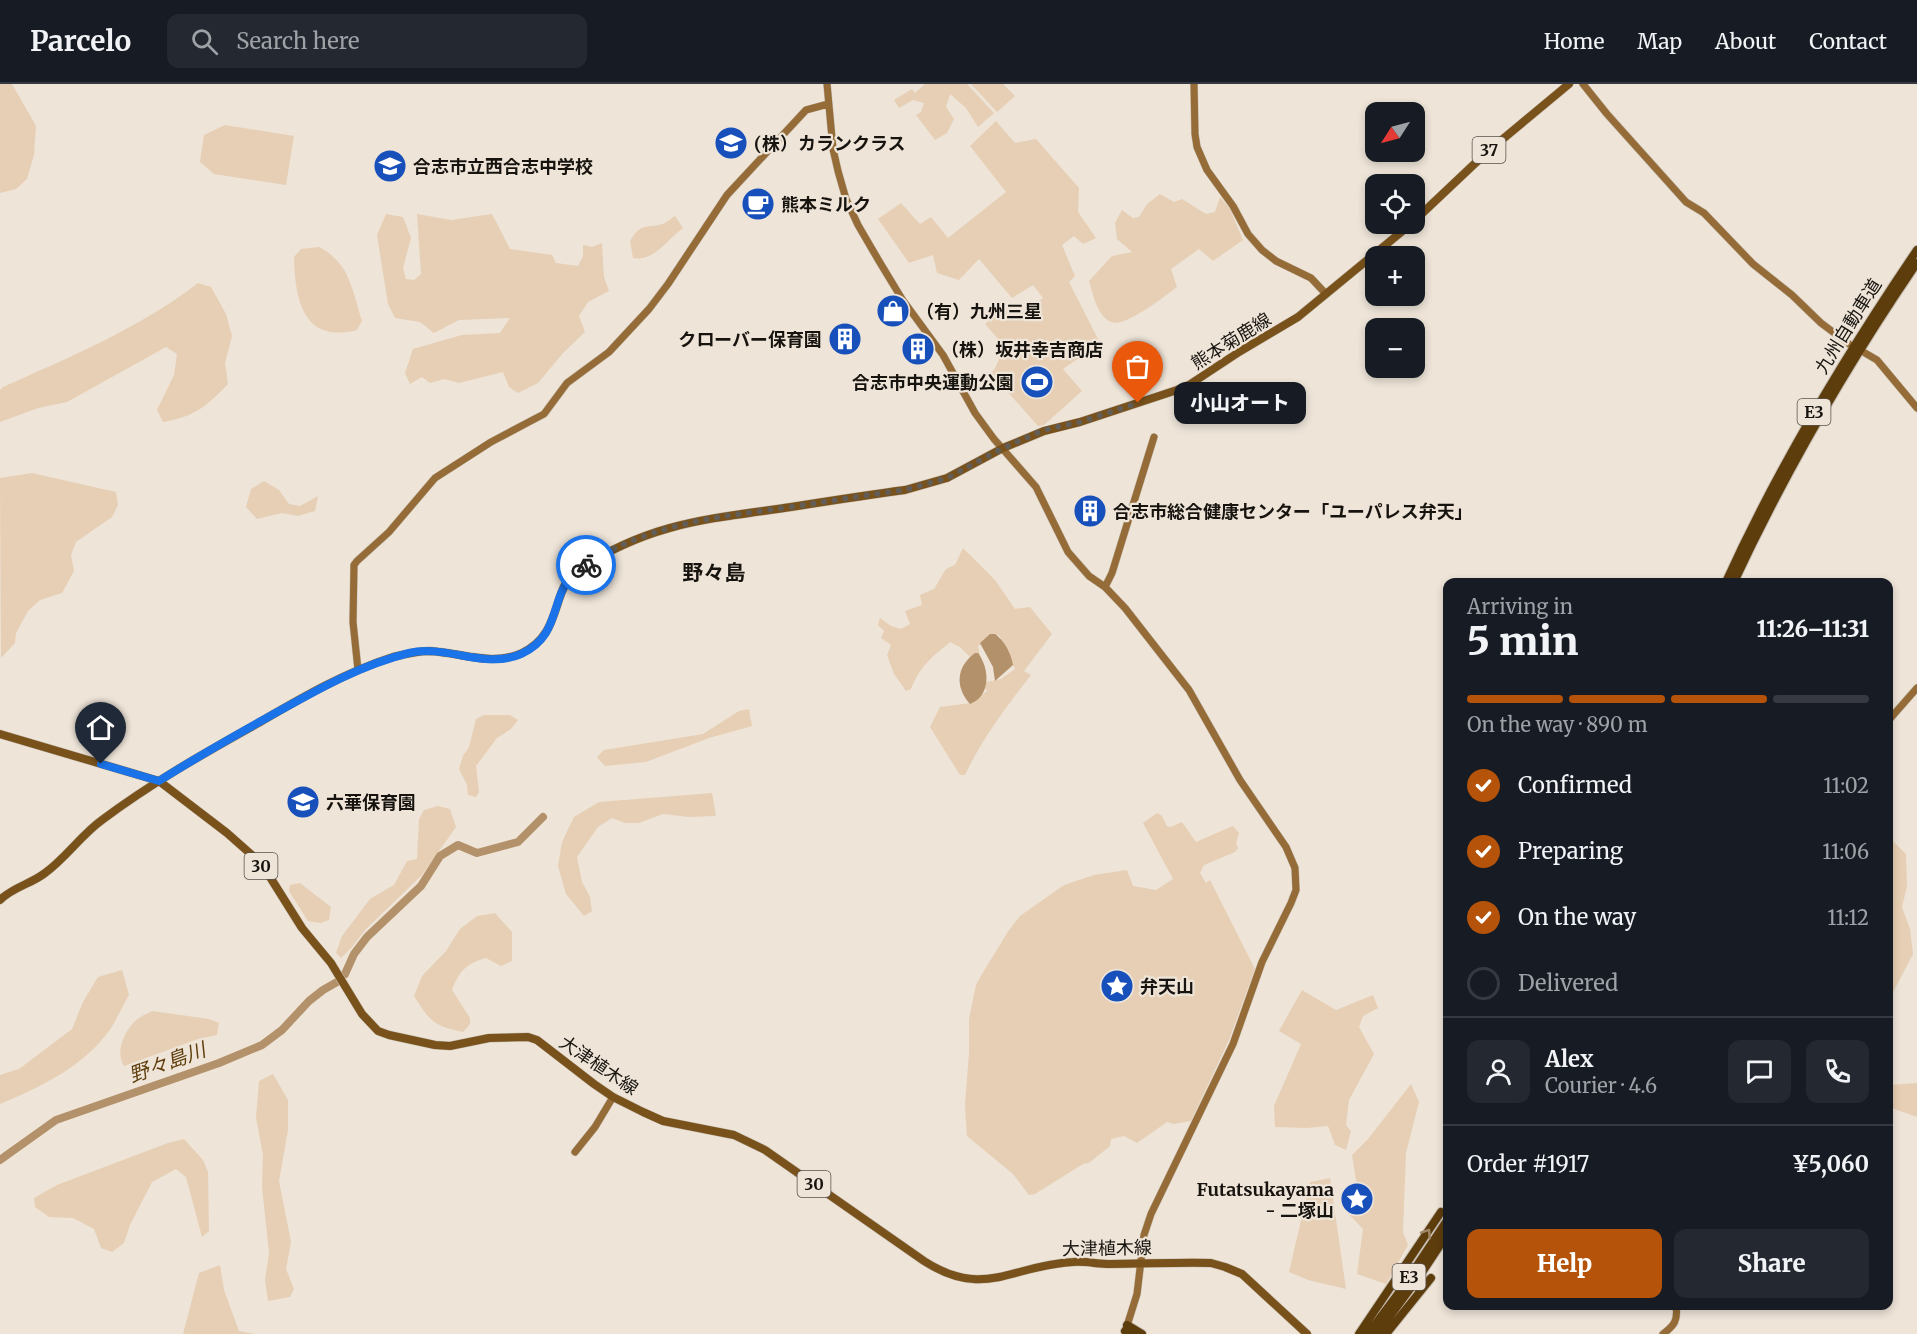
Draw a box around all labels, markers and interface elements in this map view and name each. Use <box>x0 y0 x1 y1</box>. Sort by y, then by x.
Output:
search box <box>167 14 587 68</box>
text: Parcelo <box>30 23 131 59</box>
icon: search <box>188 25 221 58</box>
text: Search here <box>236 27 360 55</box>
text: Home <box>1544 28 1604 55</box>
text: Map <box>1637 28 1682 55</box>
text: About <box>1715 28 1776 55</box>
text: Contact <box>1809 28 1887 55</box>
north arrow <box>1365 102 1425 162</box>
map controls <box>1365 102 1425 378</box>
school or university icon: (株）カランクラス <box>713 125 749 161</box>
place label: (株）カランクラス <box>754 132 906 155</box>
road number: 37 <box>1472 137 1506 163</box>
school or university icon: 合志市立西合志中学校 <box>372 148 408 184</box>
place label: 合志市立西合志中学校 <box>413 155 593 178</box>
button: locate <box>1365 174 1425 234</box>
cafe icon: 熊本ミルク <box>740 186 776 222</box>
place label: 熊本ミルク <box>781 193 871 216</box>
button: + <box>1365 246 1425 306</box>
street label: 九州自動車道 <box>1810 274 1886 378</box>
shop icon: （有）九州三星 <box>875 293 911 329</box>
place label: （有）九州三星 <box>916 300 1042 323</box>
street label: 熊本菊鹿線 <box>1187 307 1275 375</box>
button: − <box>1365 318 1425 378</box>
building icon: クローバー保育園 <box>827 321 863 357</box>
place label: クローバー保育園 <box>678 328 822 351</box>
building icon: （株）坂井幸吉商店 <box>900 331 936 367</box>
place label: （株）坂井幸吉商店 <box>941 338 1103 361</box>
pin <box>1112 341 1163 403</box>
icon: bag <box>1121 350 1154 383</box>
sports icon: 合志市中央運動公園 <box>1019 364 1055 400</box>
place label: 合志市中央運動公園 <box>852 371 1014 394</box>
callout: 小山オート <box>1174 382 1306 424</box>
text: 小山オート <box>1190 390 1290 415</box>
road number: E3 <box>1798 399 1830 425</box>
building icon: 合志市総合健康センター「ユーパレス弁天」 <box>1072 493 1108 529</box>
place label: 合志市総合健康センター「ユーパレス弁天」 <box>1113 500 1473 523</box>
courier <box>556 535 616 595</box>
icon: bike <box>570 549 603 582</box>
district label: 野々島 <box>683 559 746 586</box>
text: Arriving in <box>1467 594 1573 619</box>
text: 11:26–11:31 <box>1757 615 1869 643</box>
text: 5 min <box>1467 617 1578 666</box>
pin <box>75 702 126 764</box>
icon: home <box>84 711 117 744</box>
text: On the way · 890 m <box>1467 712 1648 737</box>
icon: check <box>1467 769 1500 802</box>
text: Confirmed <box>1518 771 1632 799</box>
text: 11:02 <box>1823 773 1869 798</box>
school or university icon: 六華保育園 <box>285 784 321 820</box>
place label: 六華保育園 <box>326 791 416 814</box>
icon: check <box>1467 835 1500 868</box>
text: Preparing <box>1518 837 1623 865</box>
text: 11:06 <box>1822 839 1869 864</box>
road number: 30 <box>244 853 278 879</box>
icon: check <box>1467 901 1500 934</box>
text: On the way <box>1518 903 1636 931</box>
text: 11:12 <box>1827 905 1869 930</box>
place icon: 弁天山 <box>1099 968 1135 1004</box>
text: Delivered <box>1518 969 1618 997</box>
place label: 弁天山 <box>1140 975 1194 998</box>
street label: 大津植木線 <box>555 1030 643 1100</box>
water label: 野々島川 <box>125 1036 211 1087</box>
button: person <box>1467 1040 1530 1103</box>
button: chat <box>1728 1040 1791 1103</box>
button: phone <box>1806 1040 1869 1103</box>
text: Alex <box>1545 1045 1594 1073</box>
text: Courier · 4.6 <box>1545 1073 1657 1098</box>
text: Order #1917 <box>1467 1150 1589 1178</box>
text: ¥5,060 <box>1792 1150 1869 1178</box>
road number: 30 <box>798 1171 830 1197</box>
place label: Futatsukayama - 二塚山 <box>1197 1178 1334 1222</box>
place icon: Futatsukayama - 二塚山 <box>1339 1181 1375 1217</box>
one-way arrow <box>1419 1229 1431 1239</box>
button: Help <box>1467 1229 1662 1298</box>
button: Share <box>1674 1229 1869 1298</box>
street label: 大津植木線 <box>1062 1236 1152 1260</box>
road number: E3 <box>1392 1264 1426 1290</box>

